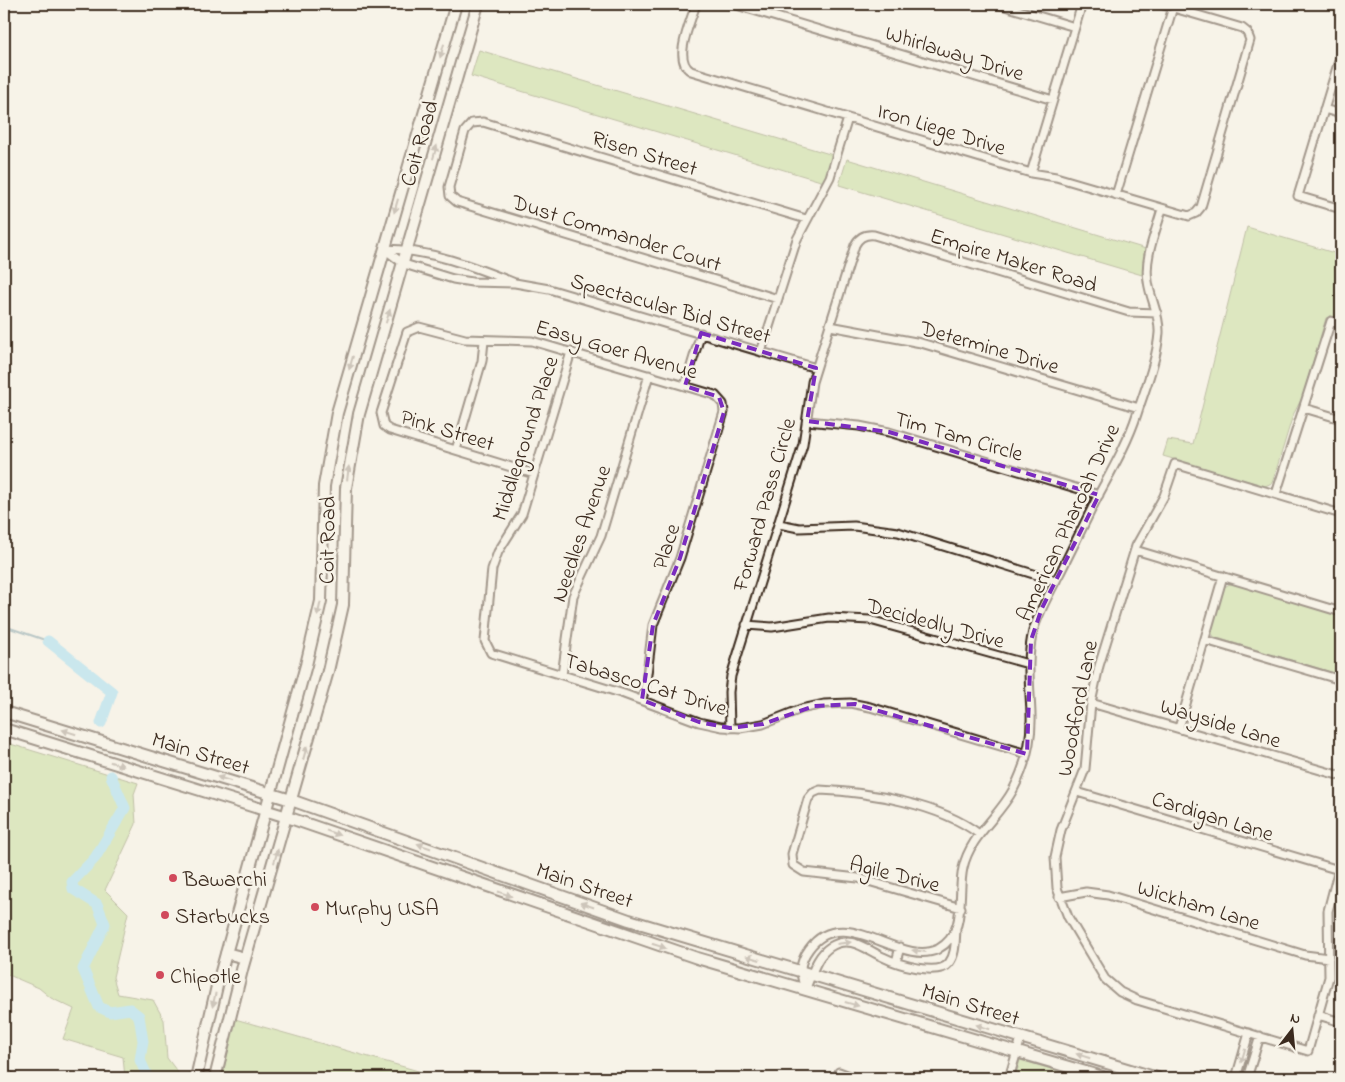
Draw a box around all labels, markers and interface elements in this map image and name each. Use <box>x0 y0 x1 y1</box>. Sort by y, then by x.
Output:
street label: Whirlaway Drive <box>880 19 1028 92</box>
one-way arrow <box>437 43 445 58</box>
street label: Iron Liege Drive <box>873 96 1009 167</box>
street label: Coit Road <box>393 97 448 191</box>
street label: Risen Street <box>587 124 701 186</box>
one-way arrow <box>432 144 440 159</box>
street label: Dust Commander Court <box>506 187 726 282</box>
one-way arrow <box>392 199 400 214</box>
street label: Empire Maker Road <box>926 221 1101 303</box>
street label: Spectacular Bid Street <box>566 266 775 354</box>
one-way arrow <box>384 308 392 323</box>
street label: Easy Goer Avenue <box>531 312 701 390</box>
street label: Determine Drive <box>915 313 1063 384</box>
street label: Middleground Place <box>485 352 570 526</box>
one-way arrow <box>347 355 355 370</box>
street label: Pink Street <box>396 402 499 461</box>
street label: Tim Tam Circle <box>890 404 1026 472</box>
street label: Forward Pass Circle <box>726 414 806 596</box>
street label: American Pharoah Drive <box>1010 419 1130 627</box>
street label: Needles Avenue <box>544 461 621 607</box>
one-way arrow <box>344 465 352 481</box>
street label: Coit Road <box>312 496 346 584</box>
street label: Place <box>645 520 690 574</box>
street label: Decidedly Drive <box>861 591 1008 660</box>
one-way arrow <box>315 602 323 617</box>
street label: Woodford Lane <box>1050 638 1108 779</box>
street label: Tabasco Cat Drive <box>560 646 731 726</box>
street label: Wayside Lane <box>1155 691 1285 759</box>
street label: Main Street <box>147 725 254 785</box>
one-way arrow <box>61 727 76 735</box>
one-way arrow <box>301 745 309 760</box>
one-way arrow <box>110 760 125 768</box>
one-way arrow <box>217 774 232 782</box>
street label: Cardigan Lane <box>1147 784 1277 853</box>
one-way arrow <box>326 829 341 837</box>
one-way arrow <box>417 842 432 850</box>
one-way arrow <box>272 848 280 863</box>
street label: Agile Drive <box>845 849 943 904</box>
street label: Main Street <box>531 855 638 919</box>
place label: Bawarchi <box>182 865 267 897</box>
marker: Bawarchi <box>167 872 179 884</box>
street label: Wickham Lane <box>1133 873 1264 941</box>
one-way arrow <box>498 890 513 898</box>
place label: Murphy USA <box>325 894 439 927</box>
marker: Murphy USA <box>309 901 321 913</box>
one-way arrow <box>579 901 594 909</box>
place label: Starbucks <box>175 902 270 934</box>
marker: Starbucks <box>159 909 171 921</box>
one-way arrow <box>837 939 853 947</box>
one-way arrow <box>652 942 667 950</box>
one-way arrow <box>911 947 927 955</box>
one-way arrow <box>745 953 760 961</box>
place label: Chipotle <box>170 962 241 994</box>
marker: Chipotle <box>154 969 166 981</box>
street label: Main Street <box>917 976 1024 1036</box>
one-way arrow <box>210 993 218 1008</box>
one-way arrow <box>844 1000 859 1008</box>
north arrow <box>1268 1004 1318 1054</box>
text: N <box>1288 1008 1303 1030</box>
one-way arrow <box>975 1022 990 1030</box>
one-way arrow <box>1238 1048 1246 1063</box>
one-way arrow <box>1076 1052 1091 1060</box>

